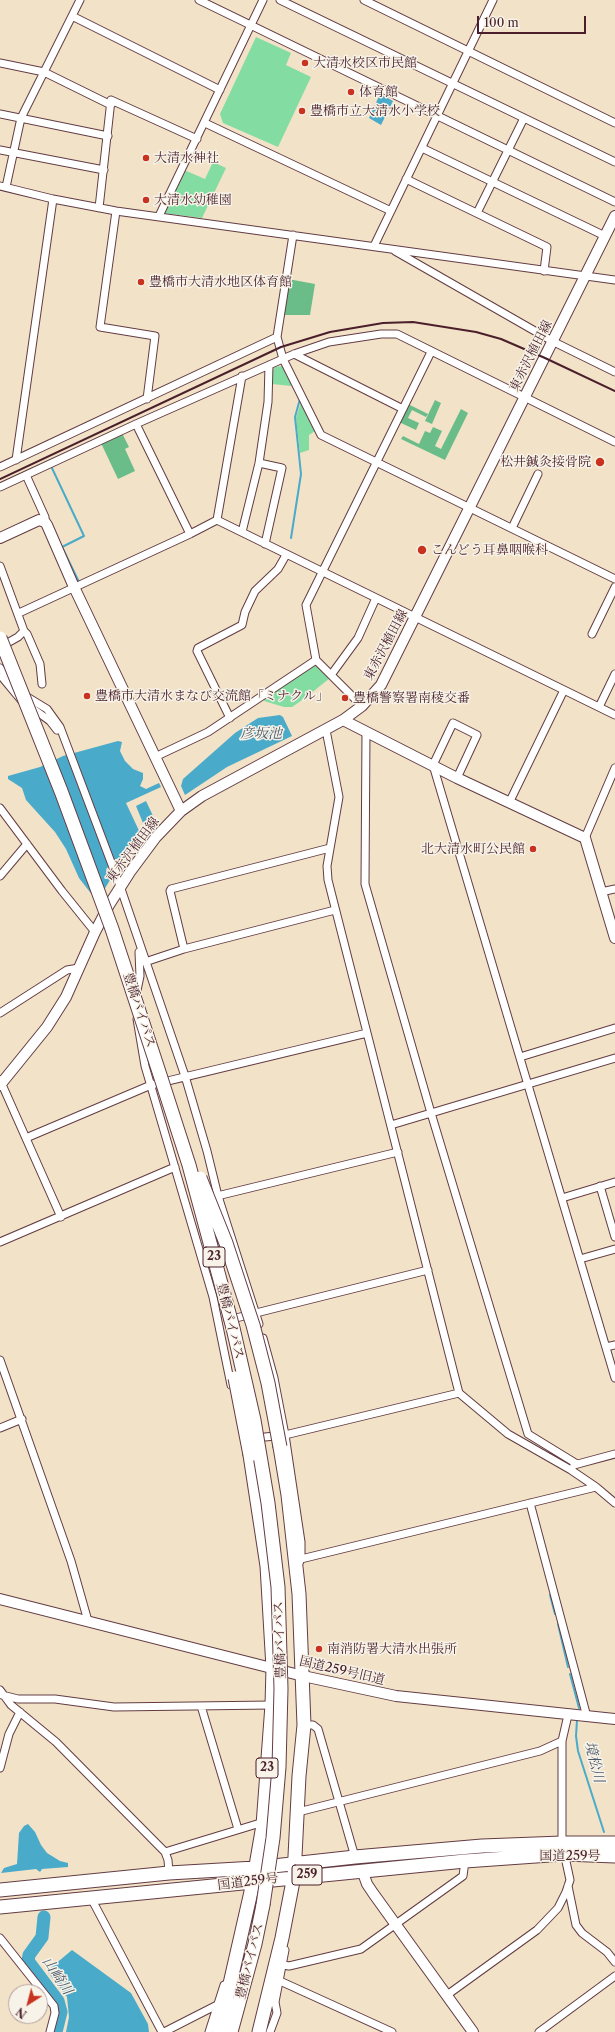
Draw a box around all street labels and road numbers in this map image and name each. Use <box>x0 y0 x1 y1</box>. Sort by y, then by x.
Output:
street label: 東赤沢植田線 <box>506 318 556 394</box>
street label: 東赤沢植田線 <box>361 607 411 683</box>
street label: 東赤沢植田線 <box>103 814 163 886</box>
street label: 豊橋バイパス <box>120 970 158 1050</box>
road number: 23 <box>203 1247 225 1267</box>
street label: 豊橋バイパス <box>213 1281 247 1361</box>
street label: 豊橋バイパス <box>271 1601 289 1679</box>
street label: 国道259号旧道 <box>298 1654 386 1688</box>
road number: 23 <box>256 1758 278 1778</box>
street label: 国道259号 <box>539 1848 601 1864</box>
road number: 259 <box>292 1865 322 1885</box>
street label: 国道259号 <box>217 1871 279 1893</box>
street label: 豊橋バイパス <box>233 1921 267 2001</box>

